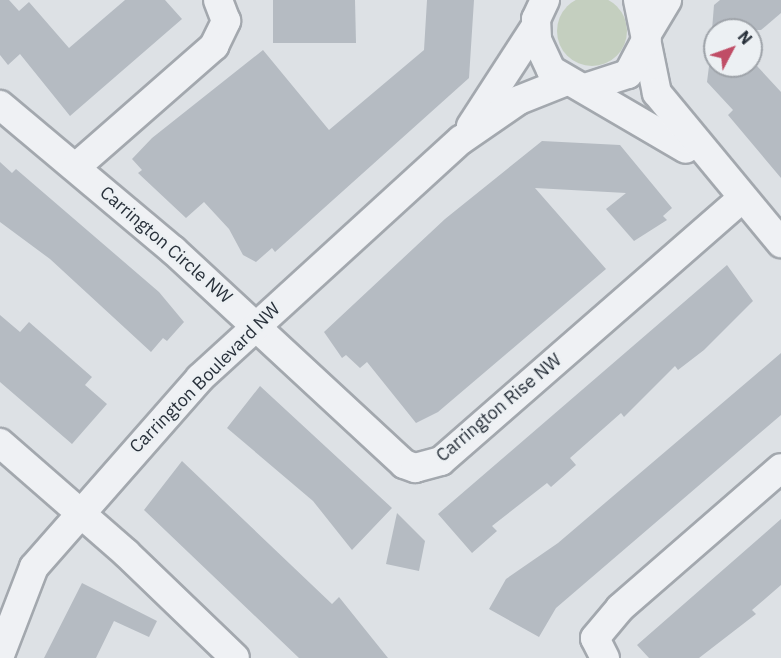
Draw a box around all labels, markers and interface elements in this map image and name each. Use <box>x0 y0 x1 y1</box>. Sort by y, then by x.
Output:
north arrow <box>703 18 763 78</box>
text: N <box>734 27 756 48</box>
street label: Carrington Circle NW <box>95 182 237 308</box>
street label: Carrington Boulevard NW <box>125 298 285 458</box>
street label: Carrington Rise NW <box>432 349 566 467</box>

